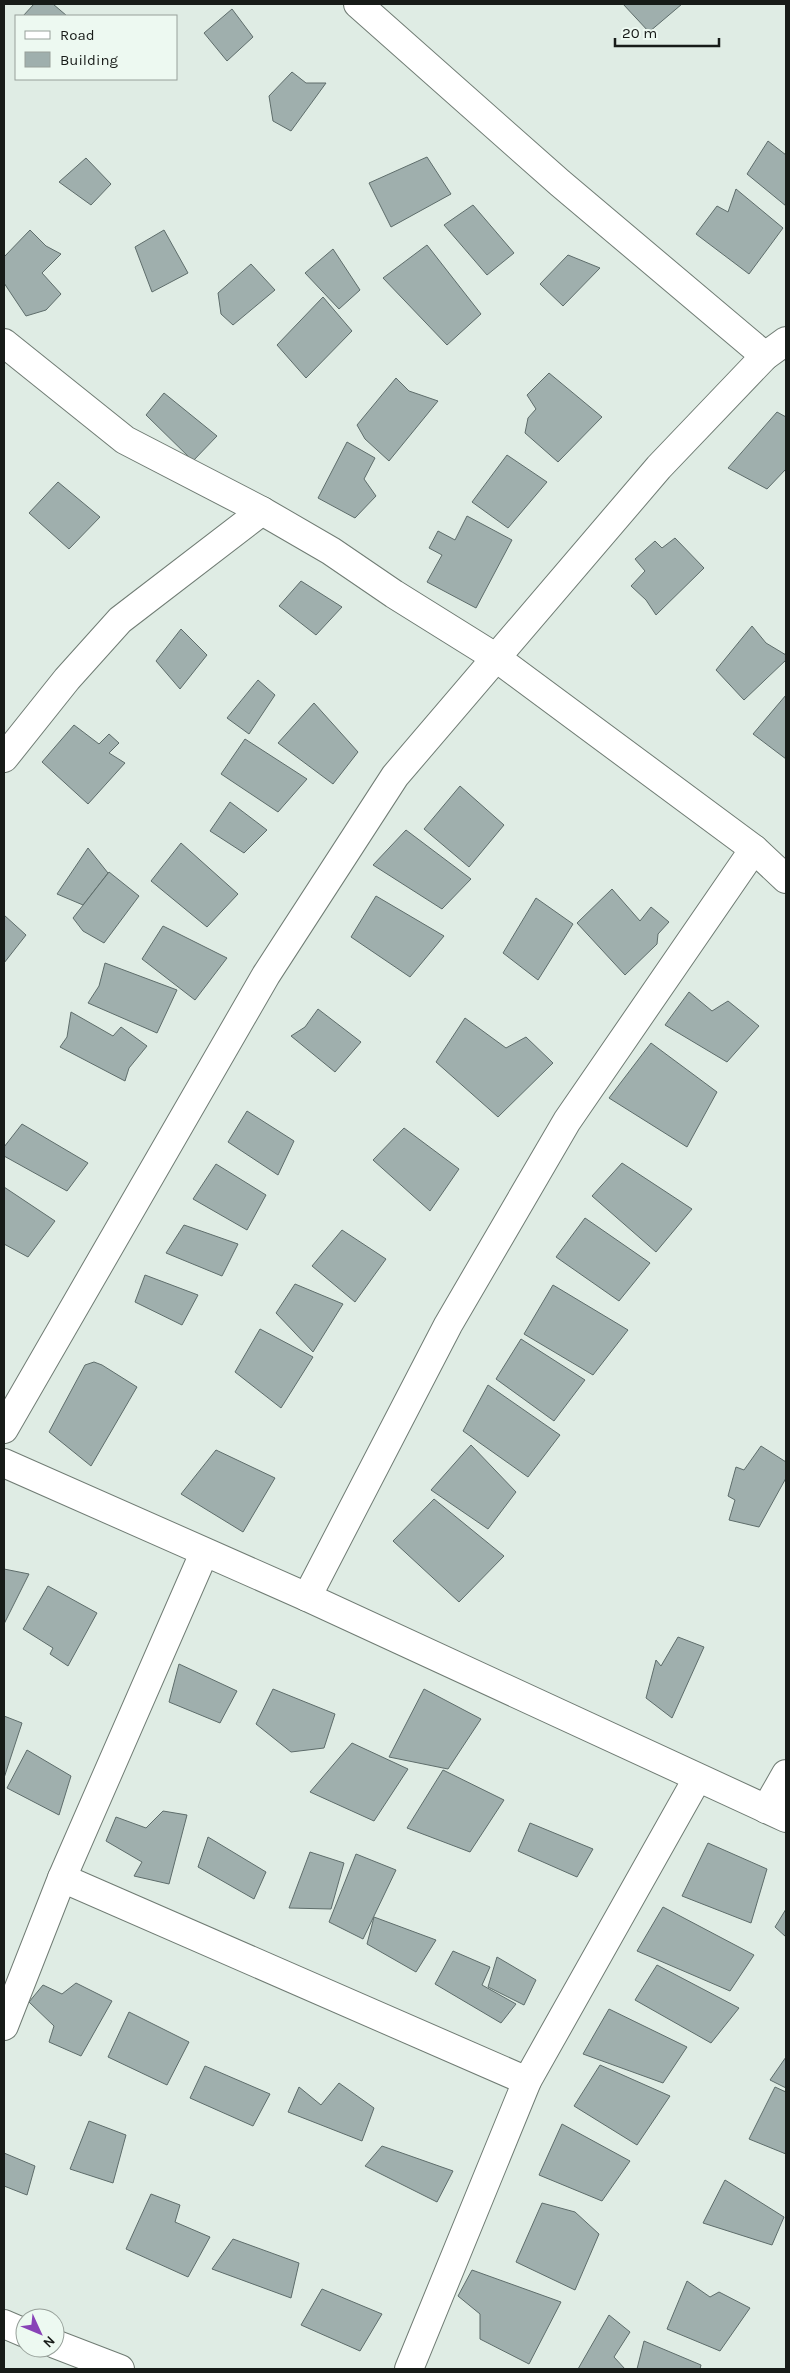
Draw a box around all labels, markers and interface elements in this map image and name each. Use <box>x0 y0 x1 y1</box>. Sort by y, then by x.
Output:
legend <box>15 15 178 80</box>
scale bar <box>615 15 719 47</box>
text: 20 m <box>622 24 657 42</box>
text: Road <box>60 26 95 44</box>
text: Building <box>60 51 118 69</box>
north arrow <box>15 2308 65 2358</box>
text: N <box>39 2332 59 2351</box>

